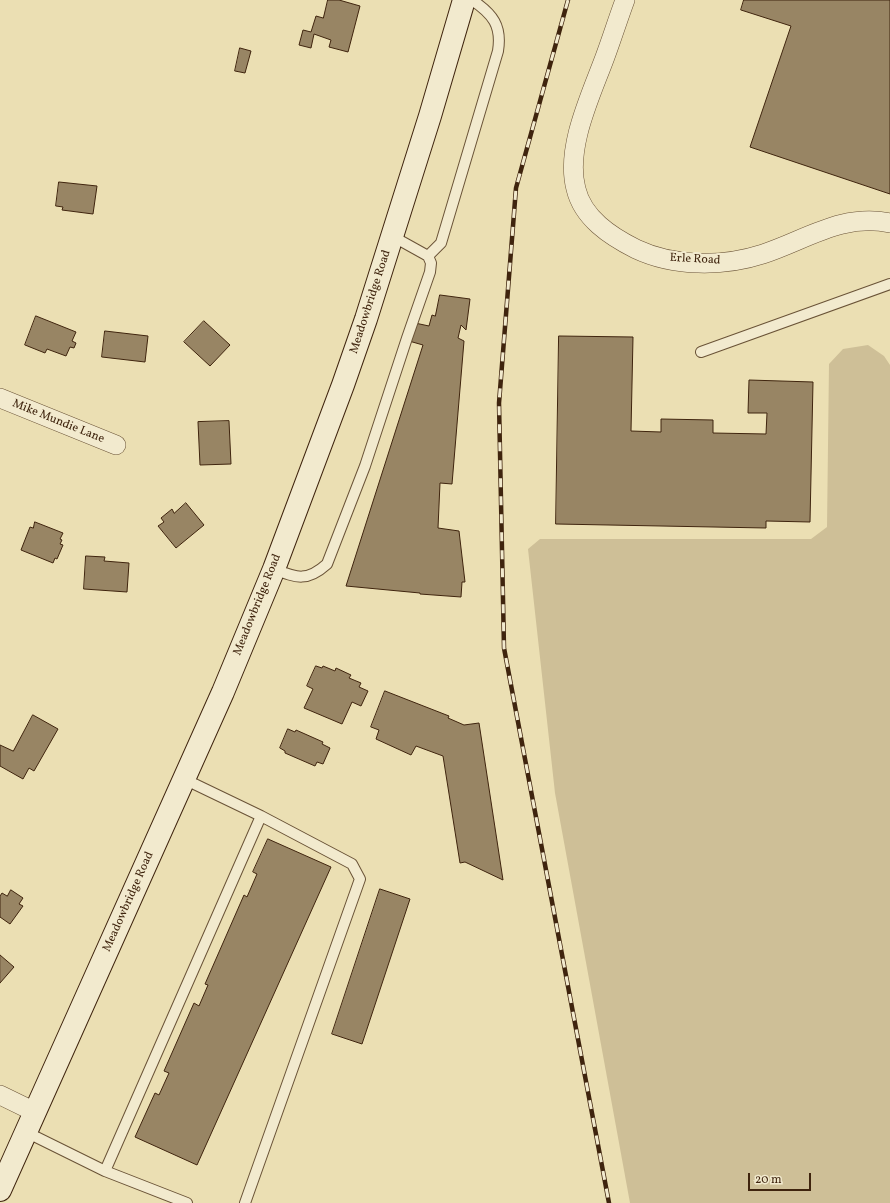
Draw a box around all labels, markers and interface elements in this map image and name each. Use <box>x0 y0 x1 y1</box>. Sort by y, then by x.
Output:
street label: Meadowbridge Road <box>347 248 395 356</box>
street label: Erle Road <box>669 251 721 269</box>
street label: Mike Mundie Lane <box>10 397 106 447</box>
street label: Meadowbridge Road <box>231 552 285 658</box>
street label: Meadowbridge Road <box>100 850 158 954</box>
scale bar <box>750 1165 813 1191</box>
text: 20 m <box>755 1172 782 1188</box>

